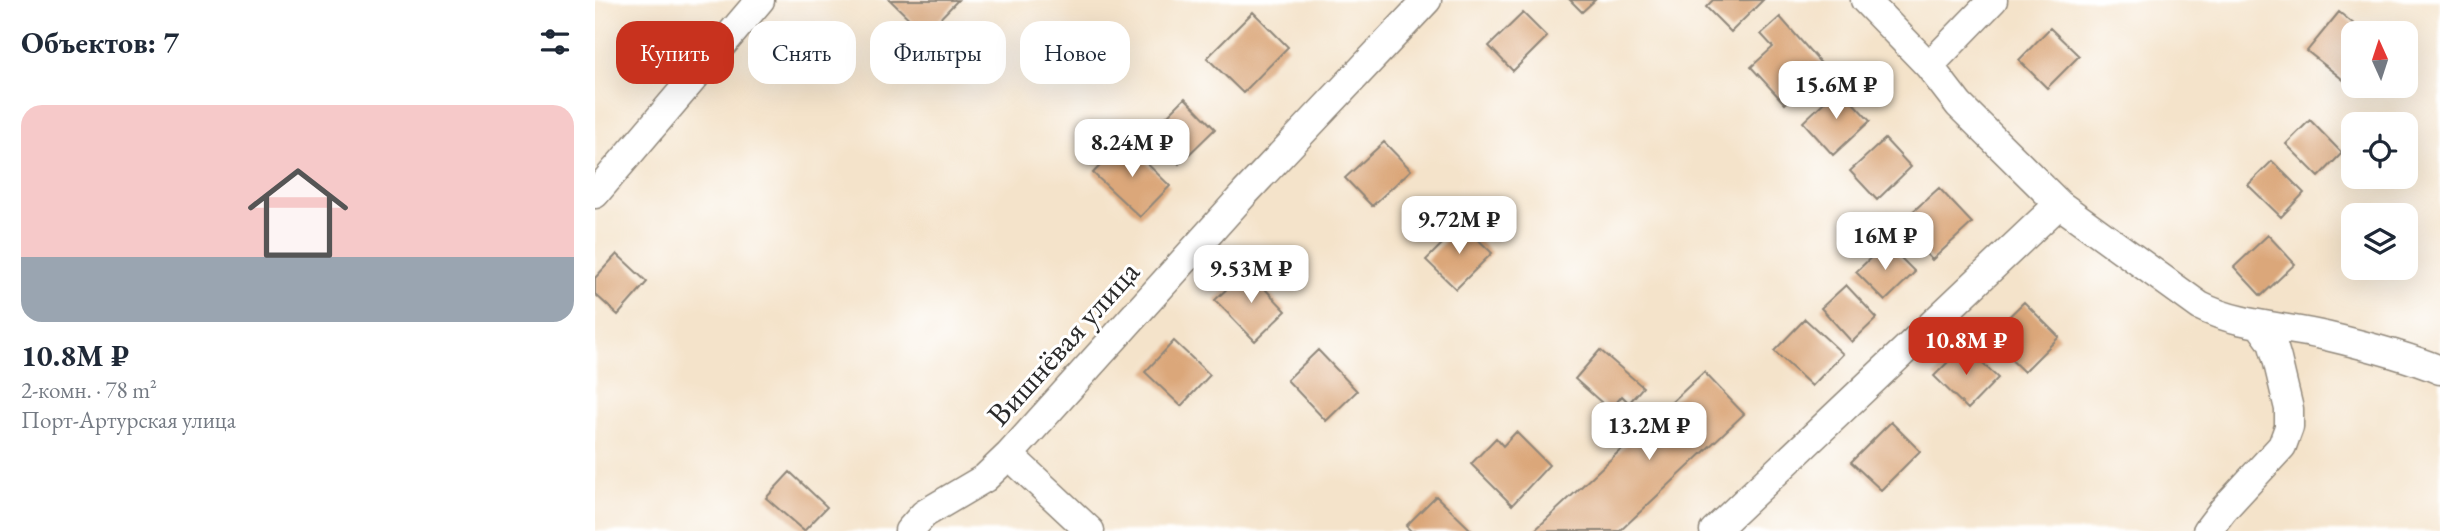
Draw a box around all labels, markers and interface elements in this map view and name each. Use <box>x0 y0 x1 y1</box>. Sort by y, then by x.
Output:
chip: Купить <box>616 21 734 84</box>
chip: Снять <box>748 21 856 84</box>
chip: Фильтры <box>870 21 1006 84</box>
chip: Новое <box>1020 21 1130 84</box>
north arrow <box>2341 21 2419 98</box>
map controls <box>2341 21 2418 280</box>
text: Объектов: 7 <box>21 23 179 62</box>
icon: filters <box>536 23 574 61</box>
pin: 15.6M ₽ <box>1771 61 1901 121</box>
text: 15.6M ₽ <box>1795 69 1877 99</box>
button: locate <box>2341 112 2418 189</box>
pin: 8.24M ₽ <box>1067 120 1197 179</box>
text: 8.24M ₽ <box>1091 127 1173 157</box>
icon: home <box>235 150 361 276</box>
pin: 9.72M ₽ <box>1394 196 1524 256</box>
button: layers <box>2341 203 2418 280</box>
text: 9.72M ₽ <box>1418 204 1500 234</box>
pin: 16M ₽ <box>1836 212 1934 272</box>
text: 16M ₽ <box>1852 220 1918 250</box>
pin: 9.53M ₽ <box>1186 246 1316 305</box>
street label: Вишнёвая улица <box>978 251 1149 435</box>
text: 9.53M ₽ <box>1210 253 1292 283</box>
pin: 10.8M ₽ <box>1901 318 2031 377</box>
text: 10.8M ₽ <box>1925 325 2007 355</box>
text: 10.8M ₽ <box>21 336 129 375</box>
text: 2-комн. · 78 m² <box>21 375 157 405</box>
pin: 13.2M ₽ <box>1584 402 1714 462</box>
text: Порт-Артурская улица <box>21 405 236 435</box>
text: 13.2M ₽ <box>1608 410 1690 440</box>

